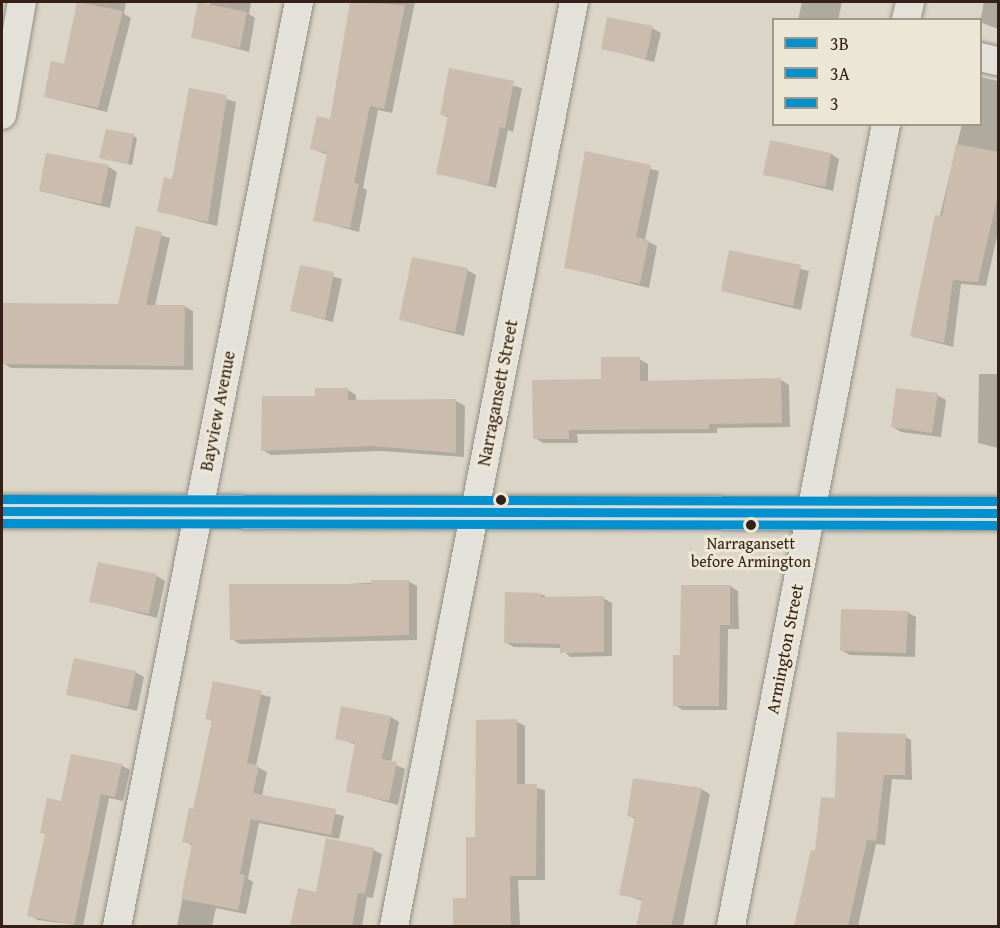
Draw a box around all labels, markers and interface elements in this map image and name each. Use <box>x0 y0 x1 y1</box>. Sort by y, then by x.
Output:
legend <box>772 18 982 126</box>
text: 3B <box>830 30 849 57</box>
text: 3A <box>830 60 850 87</box>
text: 3 <box>830 90 839 117</box>
street label: Narragansett Street <box>473 318 523 468</box>
street label: Bayview Avenue <box>196 349 240 473</box>
unlabelled marker <box>495 494 507 506</box>
marker: Narragansett before Armington <box>745 519 757 531</box>
place label: Narragansett before Armington <box>691 533 811 571</box>
street label: Armington Street <box>762 582 808 716</box>

